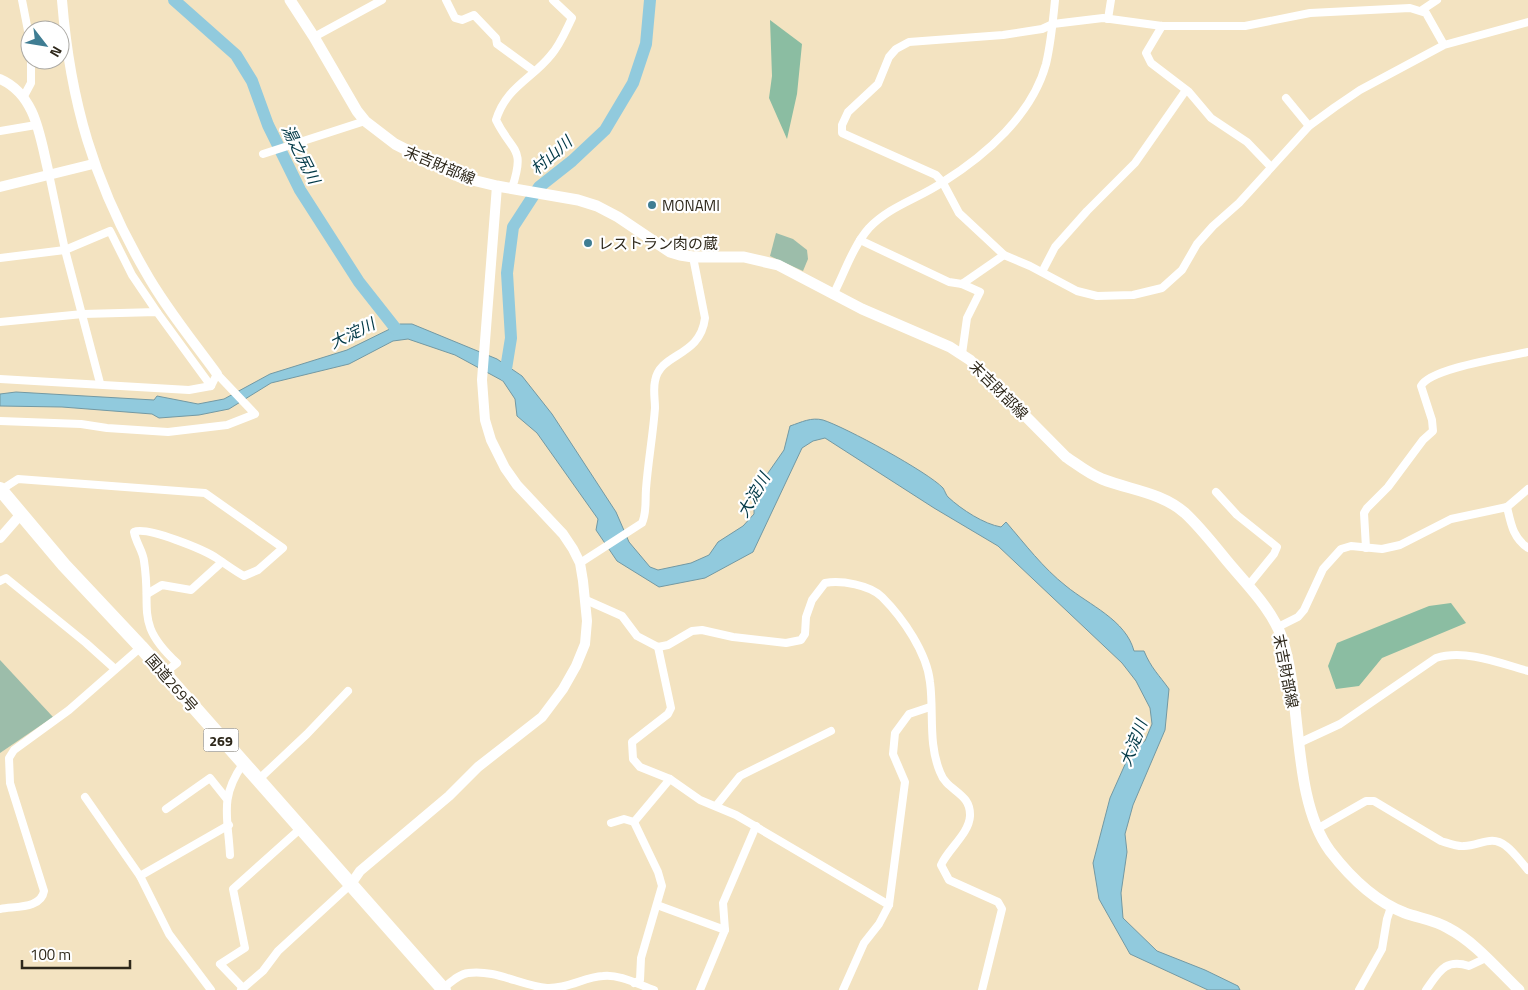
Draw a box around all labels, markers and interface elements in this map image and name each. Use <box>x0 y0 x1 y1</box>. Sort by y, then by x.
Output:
north arrow <box>20 20 70 70</box>
text: N <box>45 42 68 62</box>
water label: 湯之尻川 <box>276 120 327 190</box>
water label: 村山川 <box>525 129 578 180</box>
street label: 末吉財部線 <box>401 140 479 190</box>
place label: MONAMI <box>662 194 720 217</box>
marker: MONAMI <box>646 199 658 211</box>
place label: レストラン肉の蔵 <box>598 232 718 255</box>
marker: レストラン肉の蔵 <box>582 237 594 249</box>
water label: 大淀川 <box>325 311 381 354</box>
street label: 末吉財部線 <box>964 355 1034 425</box>
water label: 大淀川 <box>731 466 776 522</box>
street label: 末吉財部線 <box>1268 632 1304 710</box>
street label: 国道269号 <box>140 649 204 717</box>
water label: 大淀川 <box>1113 714 1154 770</box>
road number: 269 <box>204 728 238 752</box>
scale bar <box>22 938 130 970</box>
text: 100 m <box>30 943 71 966</box>

